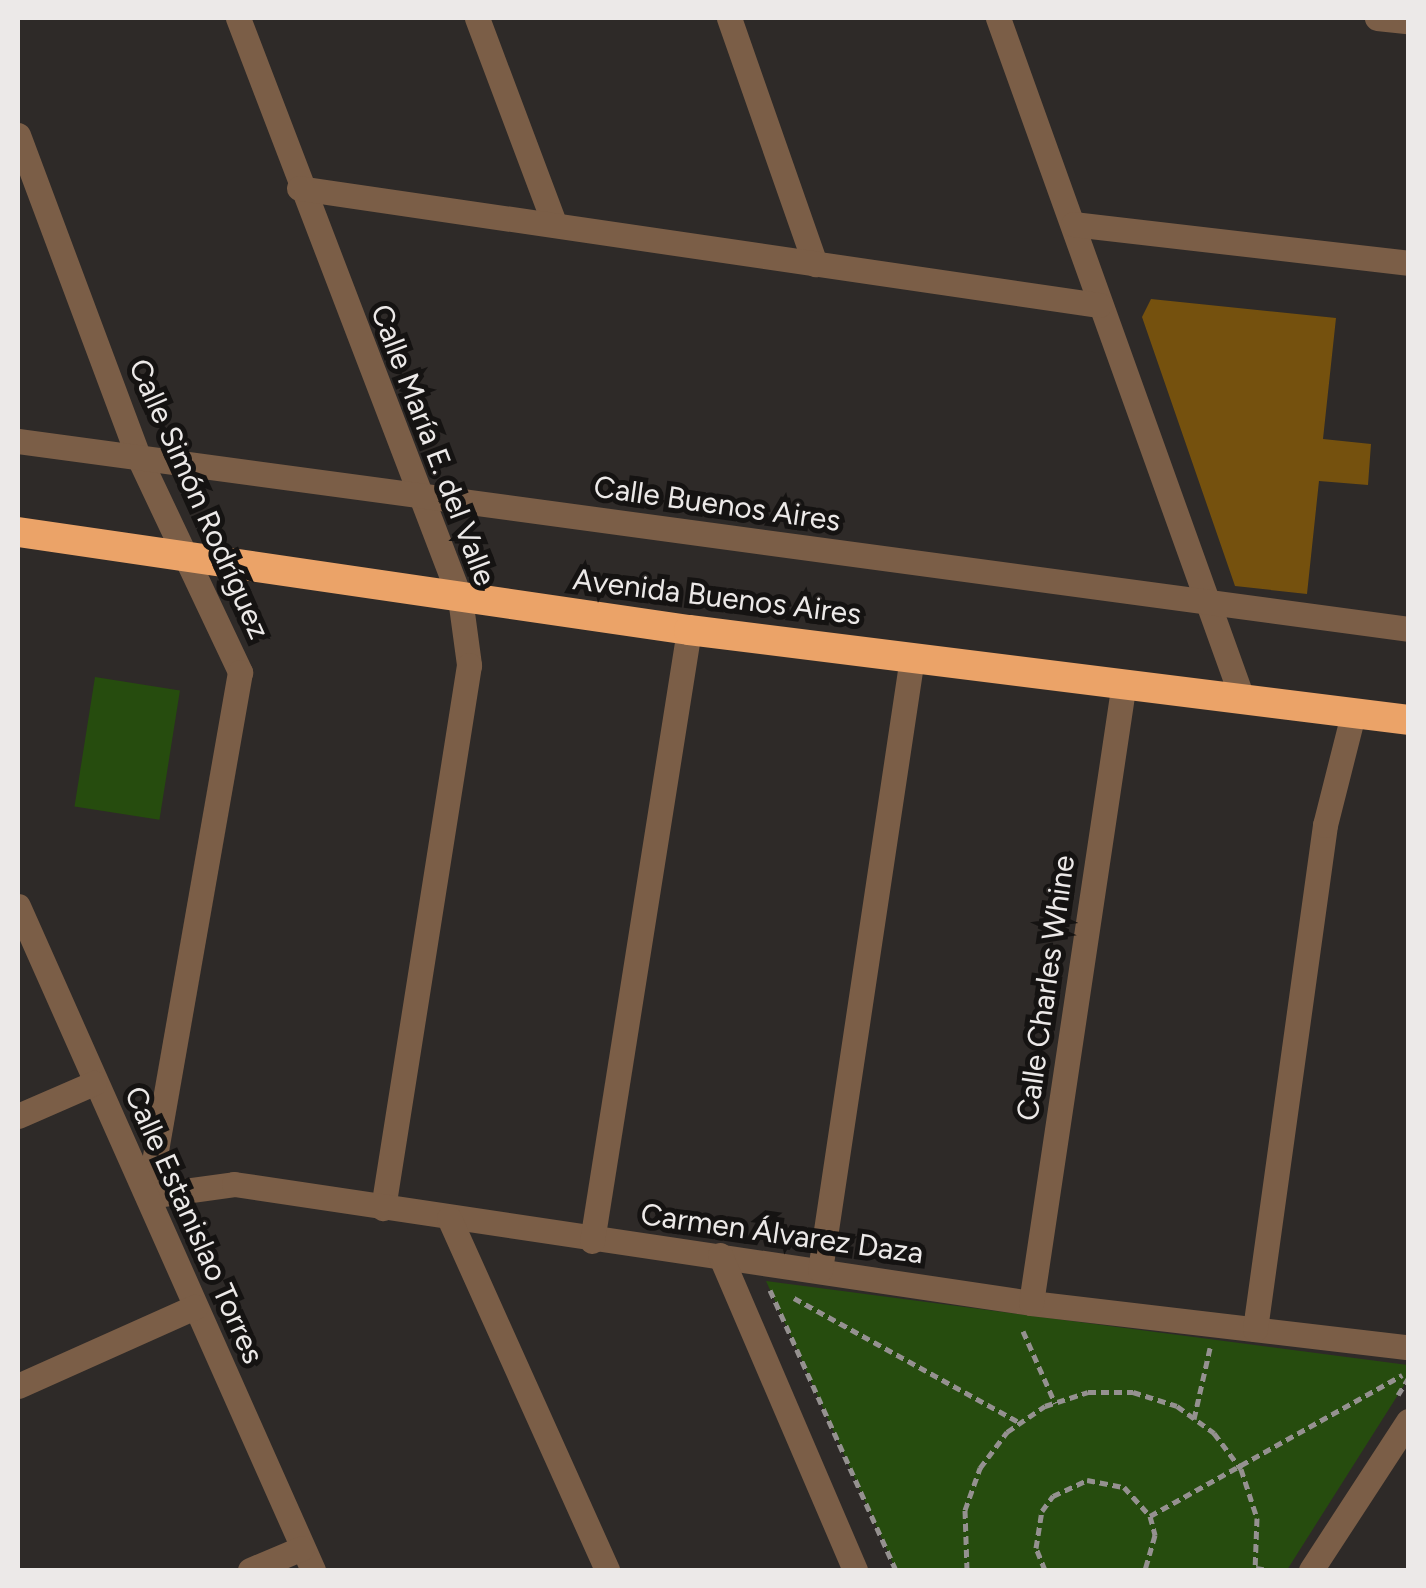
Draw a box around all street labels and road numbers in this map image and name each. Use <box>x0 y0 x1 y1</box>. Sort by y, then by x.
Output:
street label: Calle María E. del Valle <box>363 299 503 591</box>
street label: Calle Simón Rodríguez <box>121 353 277 645</box>
street label: Calle Buenos Aires <box>591 469 843 539</box>
street label: Avenida Buenos Aires <box>571 561 863 633</box>
street label: Calle Charles Whine <box>1010 853 1082 1123</box>
street label: Calle Estanislao Torres <box>117 1081 271 1369</box>
street label: Carmen Álvarez Daza <box>638 1196 926 1272</box>

